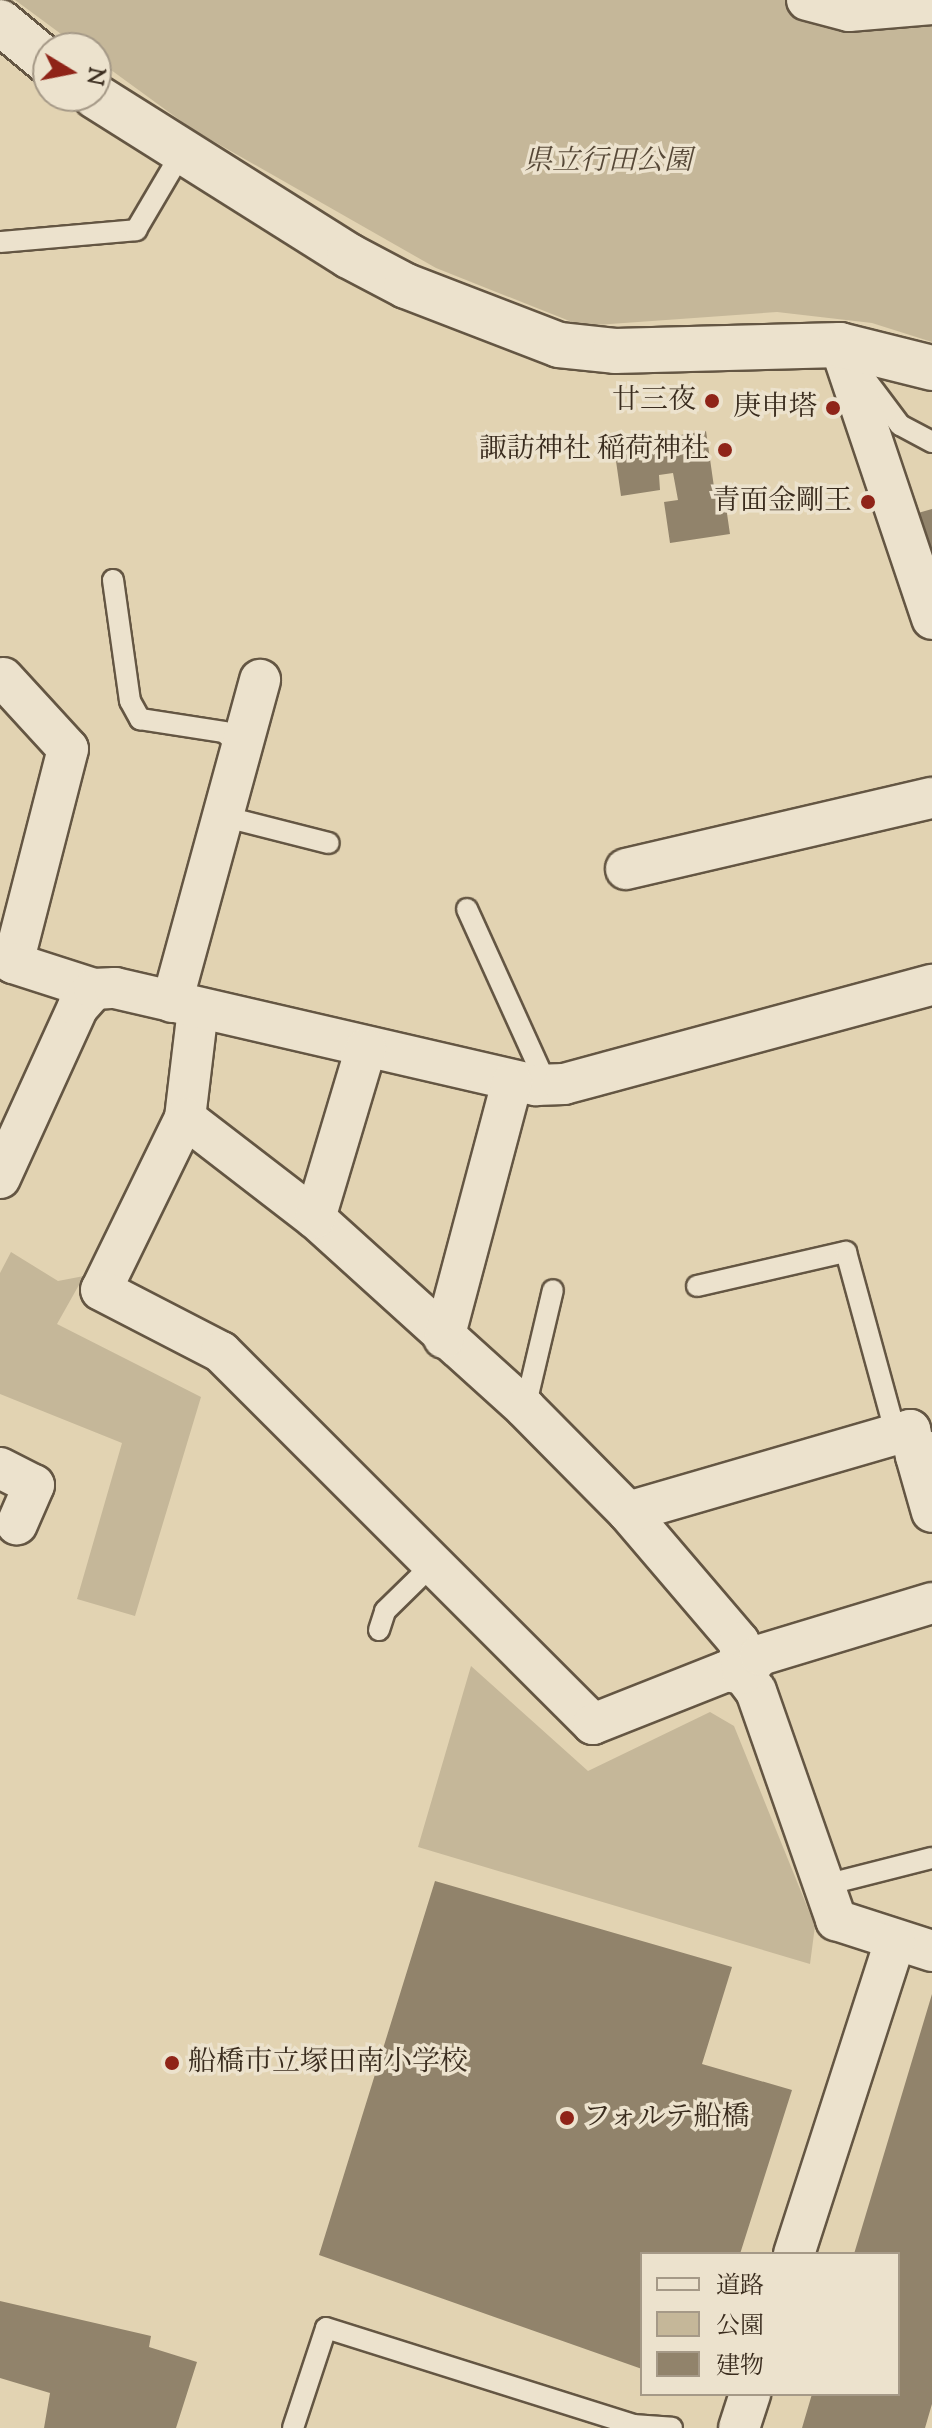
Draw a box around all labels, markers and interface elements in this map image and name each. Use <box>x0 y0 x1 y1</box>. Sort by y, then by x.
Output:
north arrow <box>32 32 112 112</box>
text: N <box>76 64 111 87</box>
park label: 県立行田公園 <box>524 145 692 179</box>
place label: 廿三夜 <box>612 384 696 418</box>
place label: 庚申塔 <box>733 391 817 425</box>
marker: 廿三夜 <box>703 392 721 410</box>
marker: 庚申塔 <box>824 399 842 417</box>
place label: 諏訪神社 稲荷神社 <box>479 433 709 467</box>
marker: 諏訪神社 稲荷神社 <box>716 441 734 459</box>
place label: 青面金剛王 <box>712 485 852 519</box>
marker: 青面金剛王 <box>859 493 877 511</box>
place label: 船橋市立塚田南小学校 <box>188 2046 468 2080</box>
marker: 船橋市立塚田南小学校 <box>163 2054 181 2072</box>
place label: フォルテ船橋 <box>583 2101 751 2135</box>
marker: フォルテ船橋 <box>558 2109 576 2127</box>
legend <box>640 2252 900 2396</box>
text: 道路 <box>716 2270 764 2304</box>
text: 公園 <box>716 2310 764 2344</box>
text: 建物 <box>716 2350 764 2384</box>

